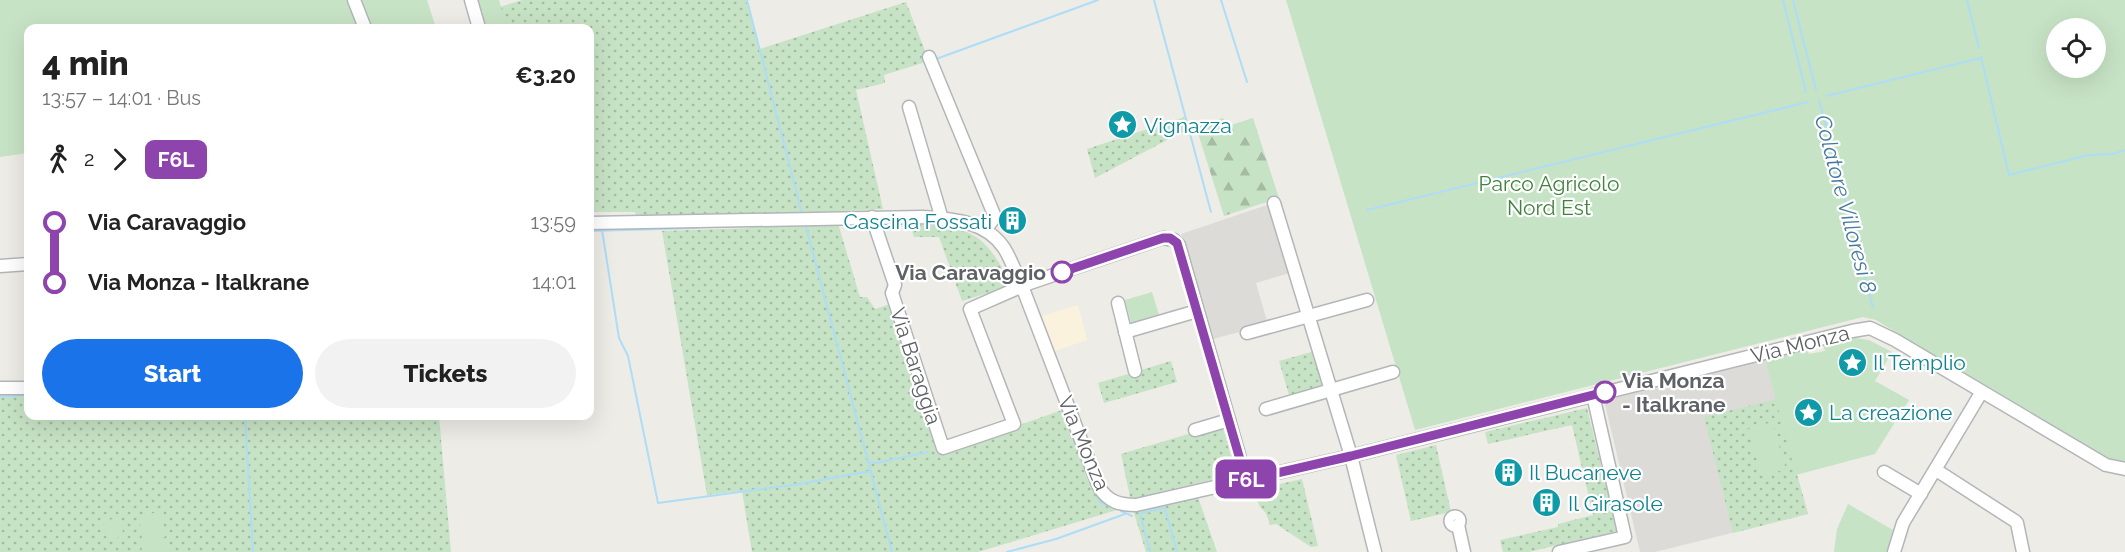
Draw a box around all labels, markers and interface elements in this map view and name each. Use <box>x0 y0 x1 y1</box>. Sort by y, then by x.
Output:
map controls <box>2046 18 2106 78</box>
button: locate <box>2046 18 2106 78</box>
text: 4 min <box>42 44 129 83</box>
text: €3.20 <box>515 62 576 88</box>
text: 13:57 – 14:01 · Bus <box>42 86 201 110</box>
place icon: Vignazza <box>1107 109 1139 141</box>
water label: Colatore Villoresi 8 <box>1810 112 1882 297</box>
place label: Vignazza <box>1144 113 1232 138</box>
icon: walk <box>42 143 75 176</box>
icon: forward <box>103 143 136 176</box>
text: 2 <box>84 147 94 171</box>
text: F6L <box>157 147 195 172</box>
park label: Parco Agricolo Nord Est <box>1479 171 1619 220</box>
building icon: Cascina Fossati <box>997 205 1029 237</box>
text: Via Caravaggio <box>88 209 246 235</box>
place label: Cascina Fossati <box>843 209 992 234</box>
text: 13:59 <box>530 210 576 234</box>
place label: Via Caravaggio <box>895 260 1046 285</box>
marker: Via Caravaggio <box>1051 261 1073 283</box>
text: Via Monza - Italkrane <box>88 269 309 295</box>
text: 14:01 <box>532 270 576 294</box>
street label: Via Baraggia <box>885 304 947 428</box>
street label: Via Monza <box>1748 320 1852 368</box>
button: Start <box>42 339 303 408</box>
button: Tickets <box>315 339 576 408</box>
place icon: Il Templio <box>1836 346 1868 378</box>
place label: Il Templio <box>1873 350 1966 375</box>
place label: Via Monza - Italkrane <box>1622 368 1726 417</box>
marker: Via Monza - Italkrane <box>1594 381 1616 403</box>
street label: Via Monza <box>1053 392 1115 494</box>
place icon: La creazione <box>1792 396 1824 428</box>
place label: La creazione <box>1829 400 1952 425</box>
building icon: Il Bucaneve <box>1492 456 1524 488</box>
line badge: F6L <box>1212 460 1280 498</box>
place label: Il Bucaneve <box>1529 460 1642 485</box>
text: F6L <box>1227 467 1265 492</box>
building icon: Il Girasole <box>1531 487 1563 519</box>
place label: Il Girasole <box>1568 491 1663 516</box>

